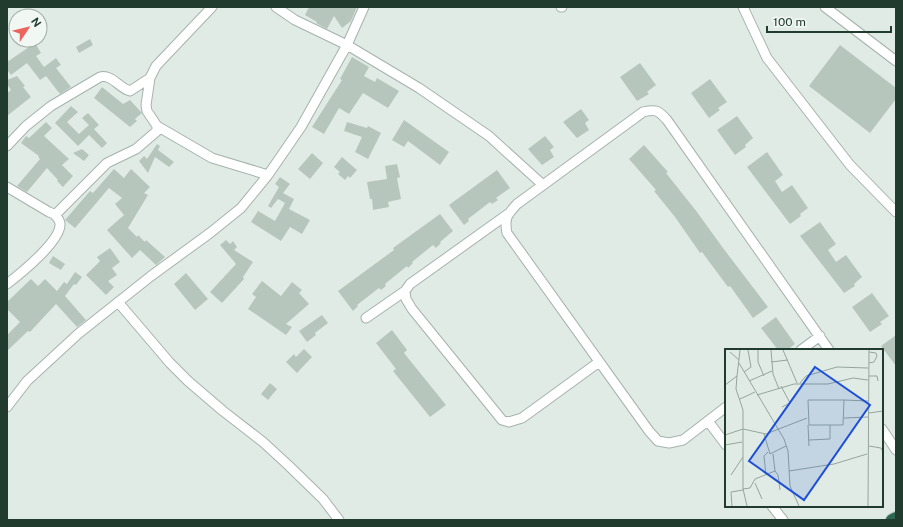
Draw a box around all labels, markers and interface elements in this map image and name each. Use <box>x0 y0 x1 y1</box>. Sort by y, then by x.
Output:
north arrow <box>8 8 48 48</box>
scale bar <box>767 8 891 34</box>
text: N <box>29 15 44 29</box>
text: 100 m <box>773 15 806 29</box>
inset map <box>725 349 883 507</box>

